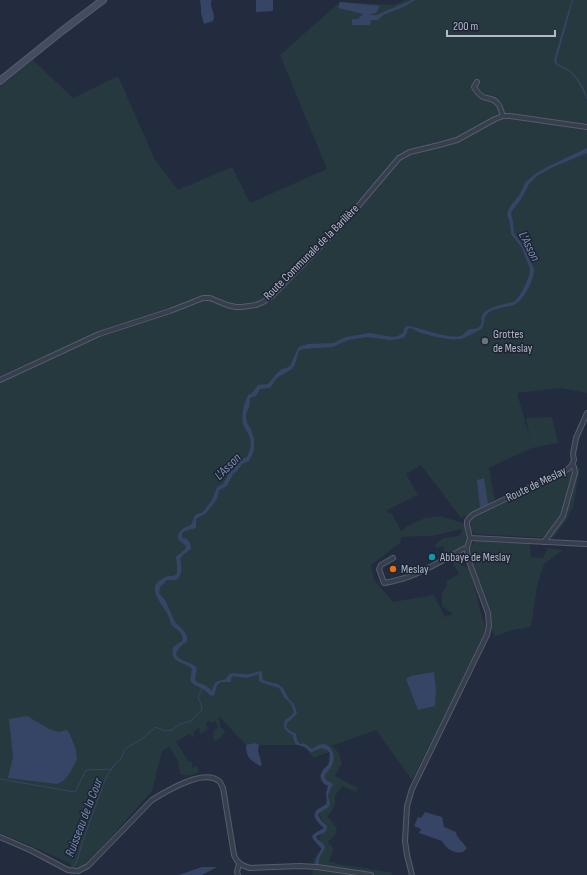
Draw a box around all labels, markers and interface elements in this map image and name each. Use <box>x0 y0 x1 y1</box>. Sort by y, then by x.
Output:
scale bar <box>447 12 555 38</box>
text: 200 m <box>453 19 479 34</box>
street label: Route Communale de la Barillère <box>260 201 362 303</box>
water label: L'Asson <box>515 229 544 264</box>
place label: Grottes de Meslay <box>493 327 533 356</box>
marker: Grottes de Meslay <box>480 336 490 346</box>
water label: L'Asson <box>211 450 245 483</box>
street label: Route de Meslay <box>504 463 569 505</box>
place label: Abbaye de Meslay <box>439 550 511 565</box>
marker: Abbaye de Meslay <box>427 552 437 562</box>
place label: Meslay <box>401 562 429 577</box>
marker: Meslay <box>388 564 398 574</box>
water label: Ruisseau de la Cour <box>62 775 107 859</box>

